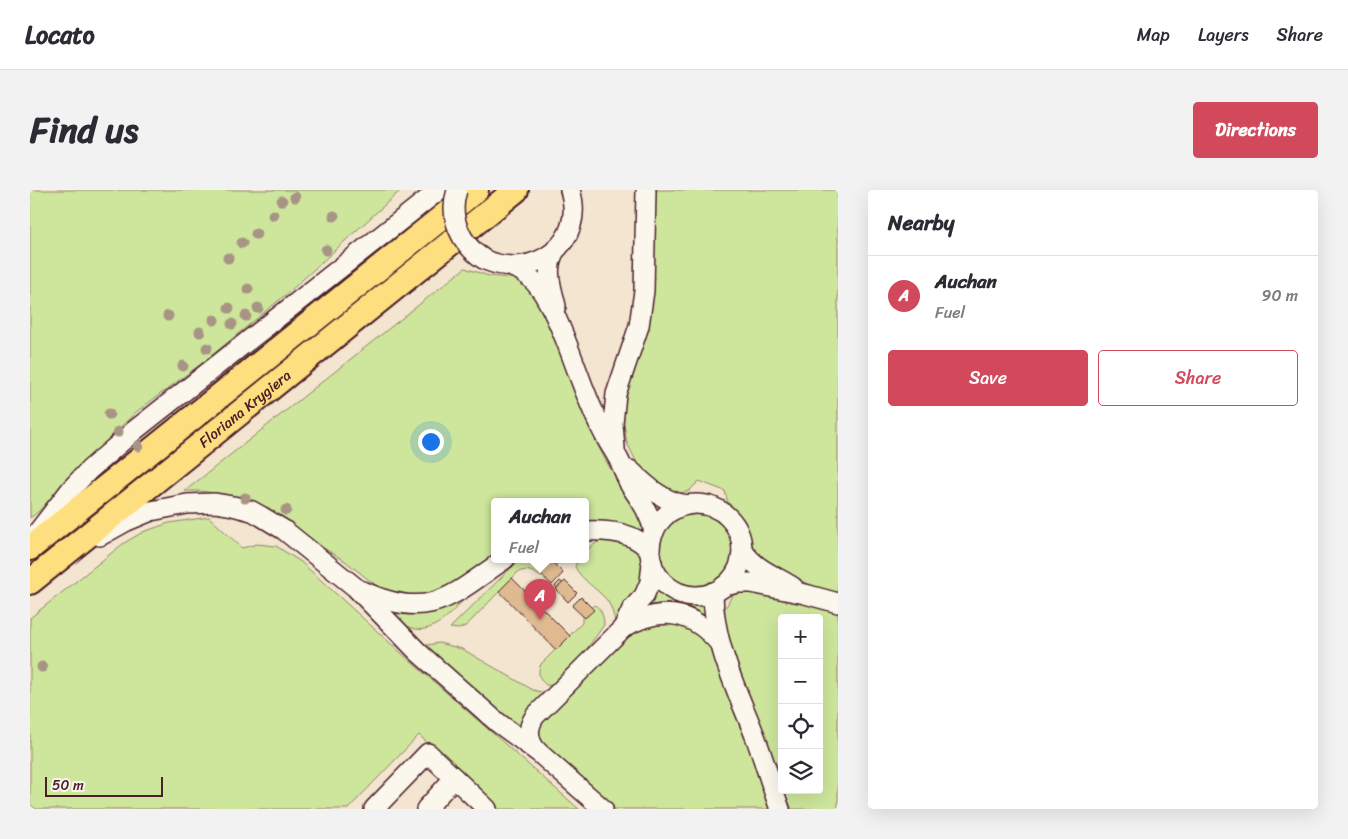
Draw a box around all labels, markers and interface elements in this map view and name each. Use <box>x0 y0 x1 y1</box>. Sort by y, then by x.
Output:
text: Locato <box>25 14 95 56</box>
text: Map <box>1137 19 1170 51</box>
text: Layers <box>1198 19 1249 51</box>
text: Share <box>1277 19 1323 51</box>
text: Find us <box>30 99 138 161</box>
button: Directions <box>1193 102 1318 158</box>
text: Nearby <box>888 204 954 242</box>
text: Auchan <box>935 265 997 298</box>
text: A <box>899 281 909 310</box>
text: 90 m <box>1262 281 1298 310</box>
text: Fuel <box>935 298 965 327</box>
button: Save <box>888 350 1088 406</box>
button: Share <box>1098 350 1298 406</box>
street label: Floriana Krygiera <box>193 363 297 454</box>
your location <box>418 429 444 455</box>
popup <box>491 498 589 563</box>
text: Auchan <box>509 500 571 533</box>
text: Fuel <box>509 533 539 562</box>
pin: A <box>524 579 556 620</box>
map controls <box>778 614 823 794</box>
button: + <box>778 614 823 659</box>
button: − <box>778 659 823 704</box>
button: locate <box>778 704 823 749</box>
button: layers <box>778 749 823 794</box>
text: 50 m <box>52 773 84 798</box>
scale bar <box>45 774 162 797</box>

